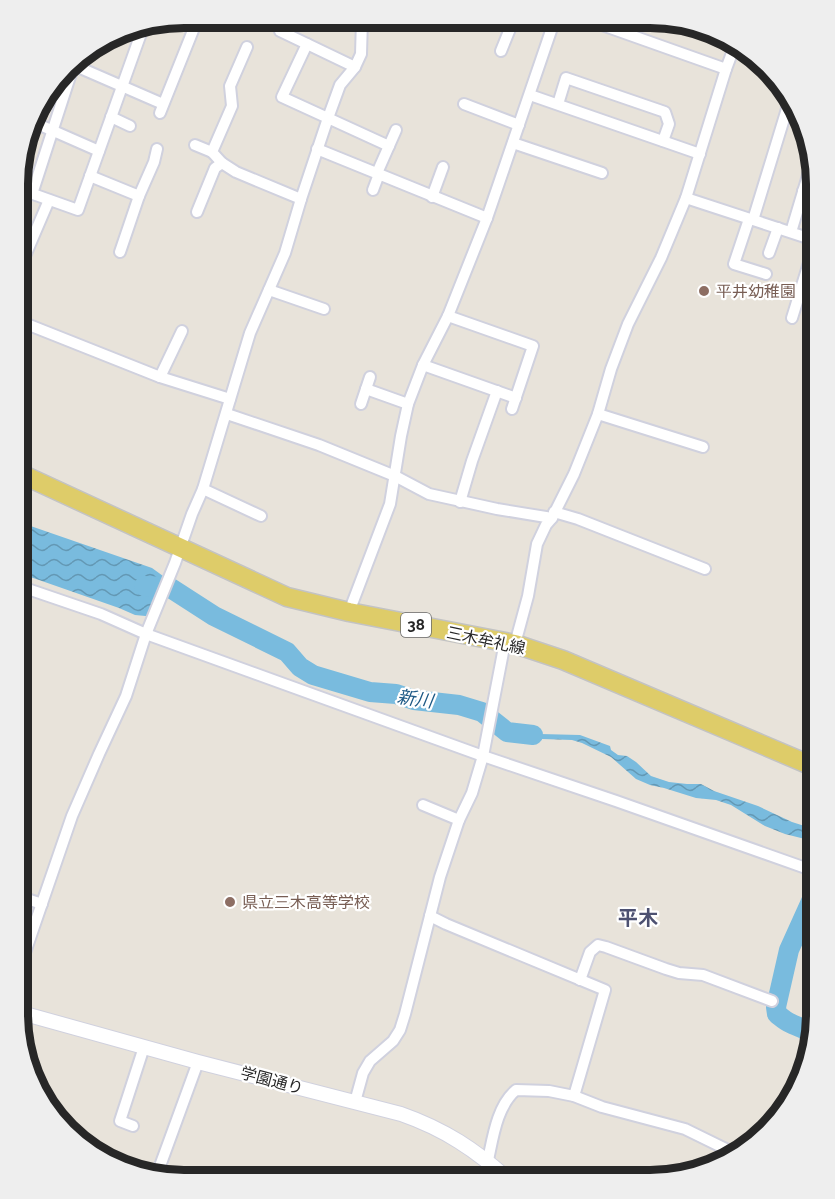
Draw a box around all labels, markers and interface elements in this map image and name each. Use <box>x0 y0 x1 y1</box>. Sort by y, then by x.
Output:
place label: 平井幼稚園 <box>716 282 796 301</box>
marker: 平井幼稚園 <box>697 284 711 298</box>
road number: 38 <box>401 613 431 637</box>
street label: 三木牟礼線 <box>445 623 527 658</box>
water label: 新川 <box>396 686 436 712</box>
place label: 県立三木高等学校 <box>242 893 370 912</box>
marker: 県立三木高等学校 <box>223 895 237 909</box>
district label: 平木 <box>618 906 658 930</box>
street label: 学園通り <box>238 1063 305 1098</box>

